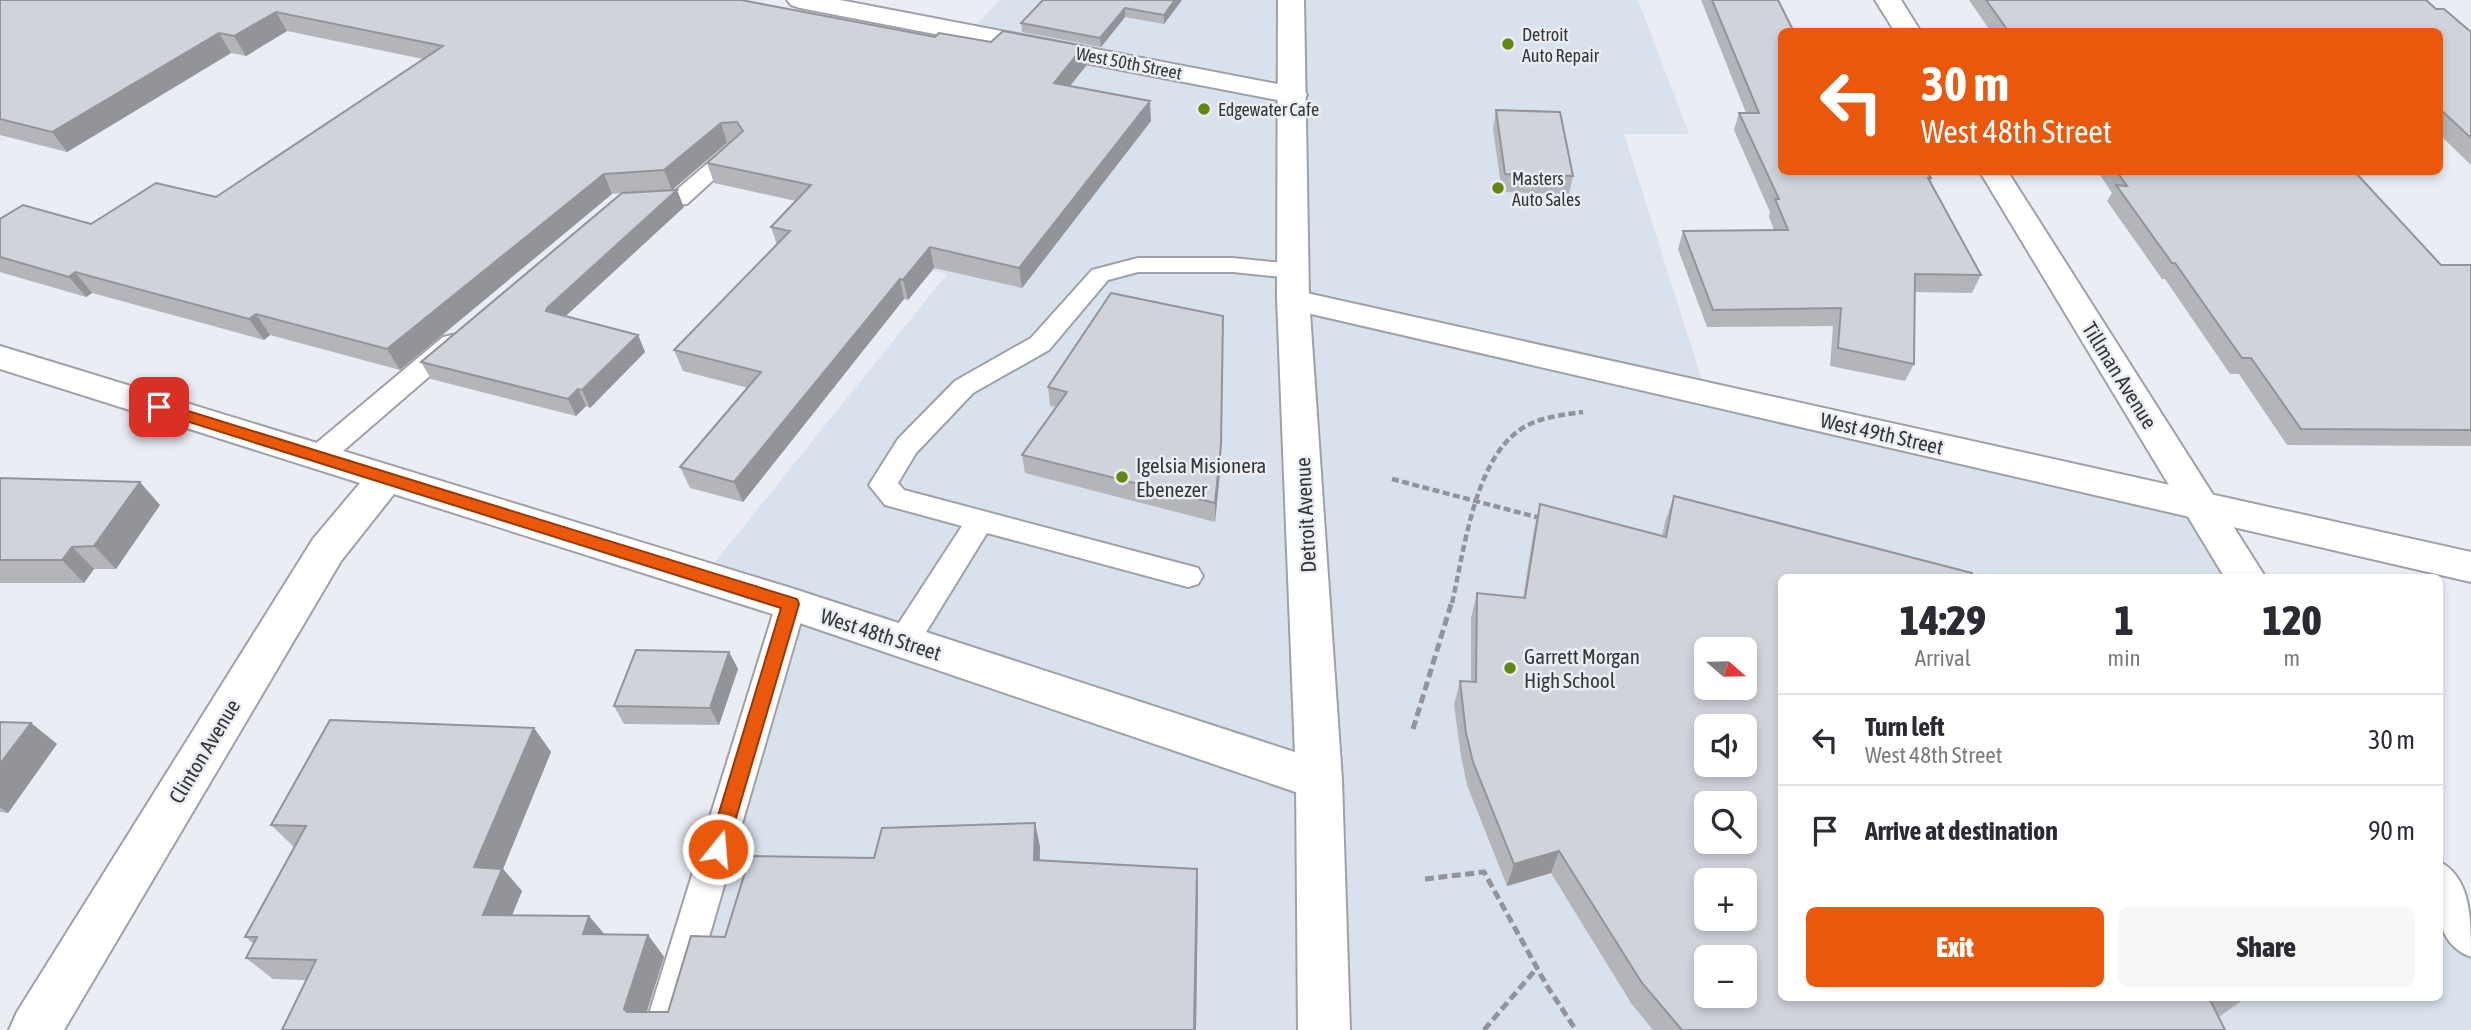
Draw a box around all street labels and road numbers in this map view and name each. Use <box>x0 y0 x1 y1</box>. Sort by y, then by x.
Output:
street label: West 50th Street <box>1074 42 1184 84</box>
street label: Tillman Avenue <box>2078 317 2162 433</box>
street label: West 49th Street <box>1818 407 1946 459</box>
street label: Detroit Avenue <box>1290 457 1320 573</box>
street label: West 48th Street <box>818 603 944 665</box>
street label: Clinton Avenue <box>164 695 244 807</box>

